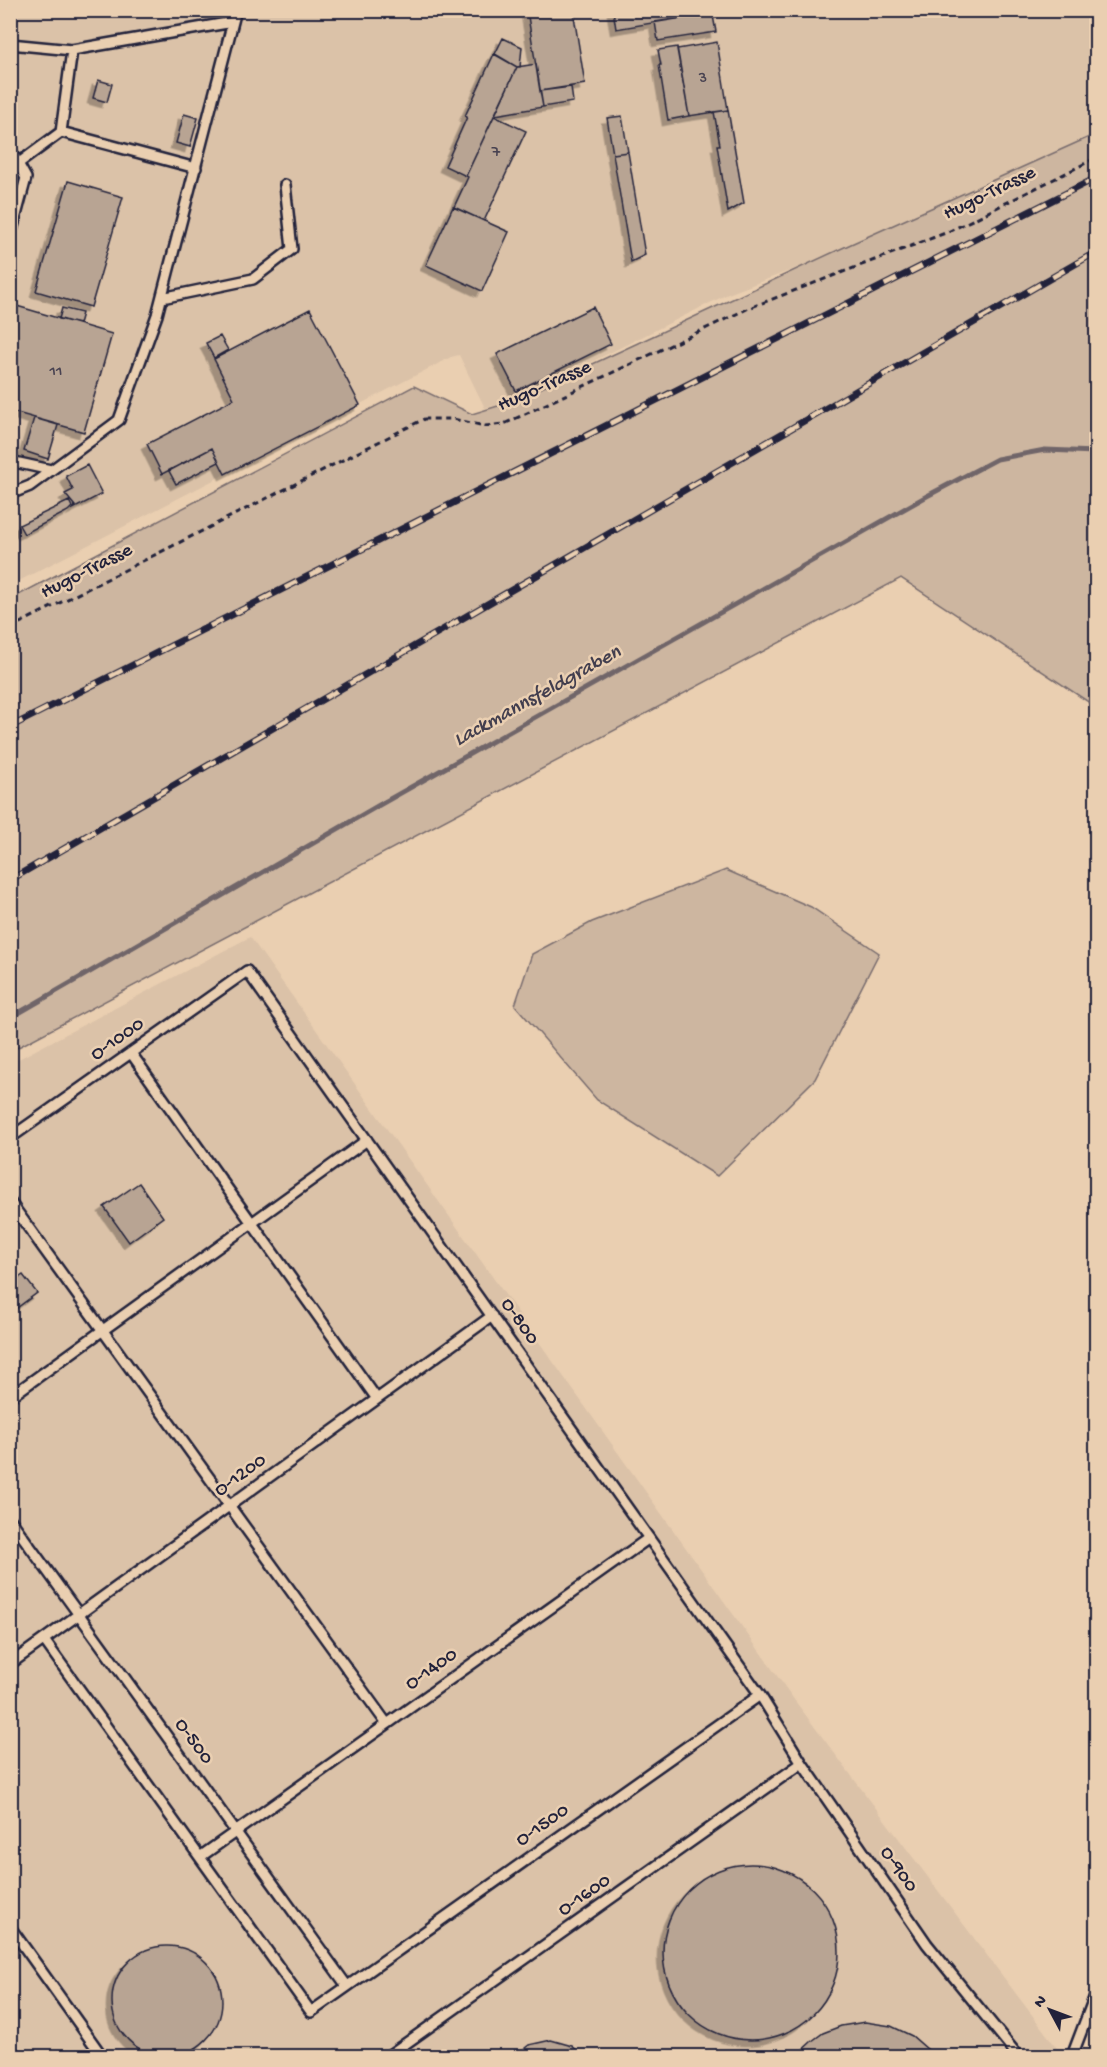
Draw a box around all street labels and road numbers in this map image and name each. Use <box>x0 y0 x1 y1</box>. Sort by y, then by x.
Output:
street label: Hugo-Trasse <box>940 161 1040 226</box>
street label: Hugo-Trasse <box>495 356 596 418</box>
street label: Hugo-Trasse <box>37 539 137 605</box>
street label: O-1000 <box>87 1013 149 1067</box>
street label: O-800 <box>495 1294 543 1350</box>
street label: O-1200 <box>210 1449 272 1503</box>
street label: O-1400 <box>401 1644 463 1696</box>
street label: O-500 <box>169 1714 217 1770</box>
street label: O-1500 <box>512 1799 574 1853</box>
street label: O-900 <box>874 1842 922 1898</box>
street label: O-1600 <box>554 1870 616 1922</box>

